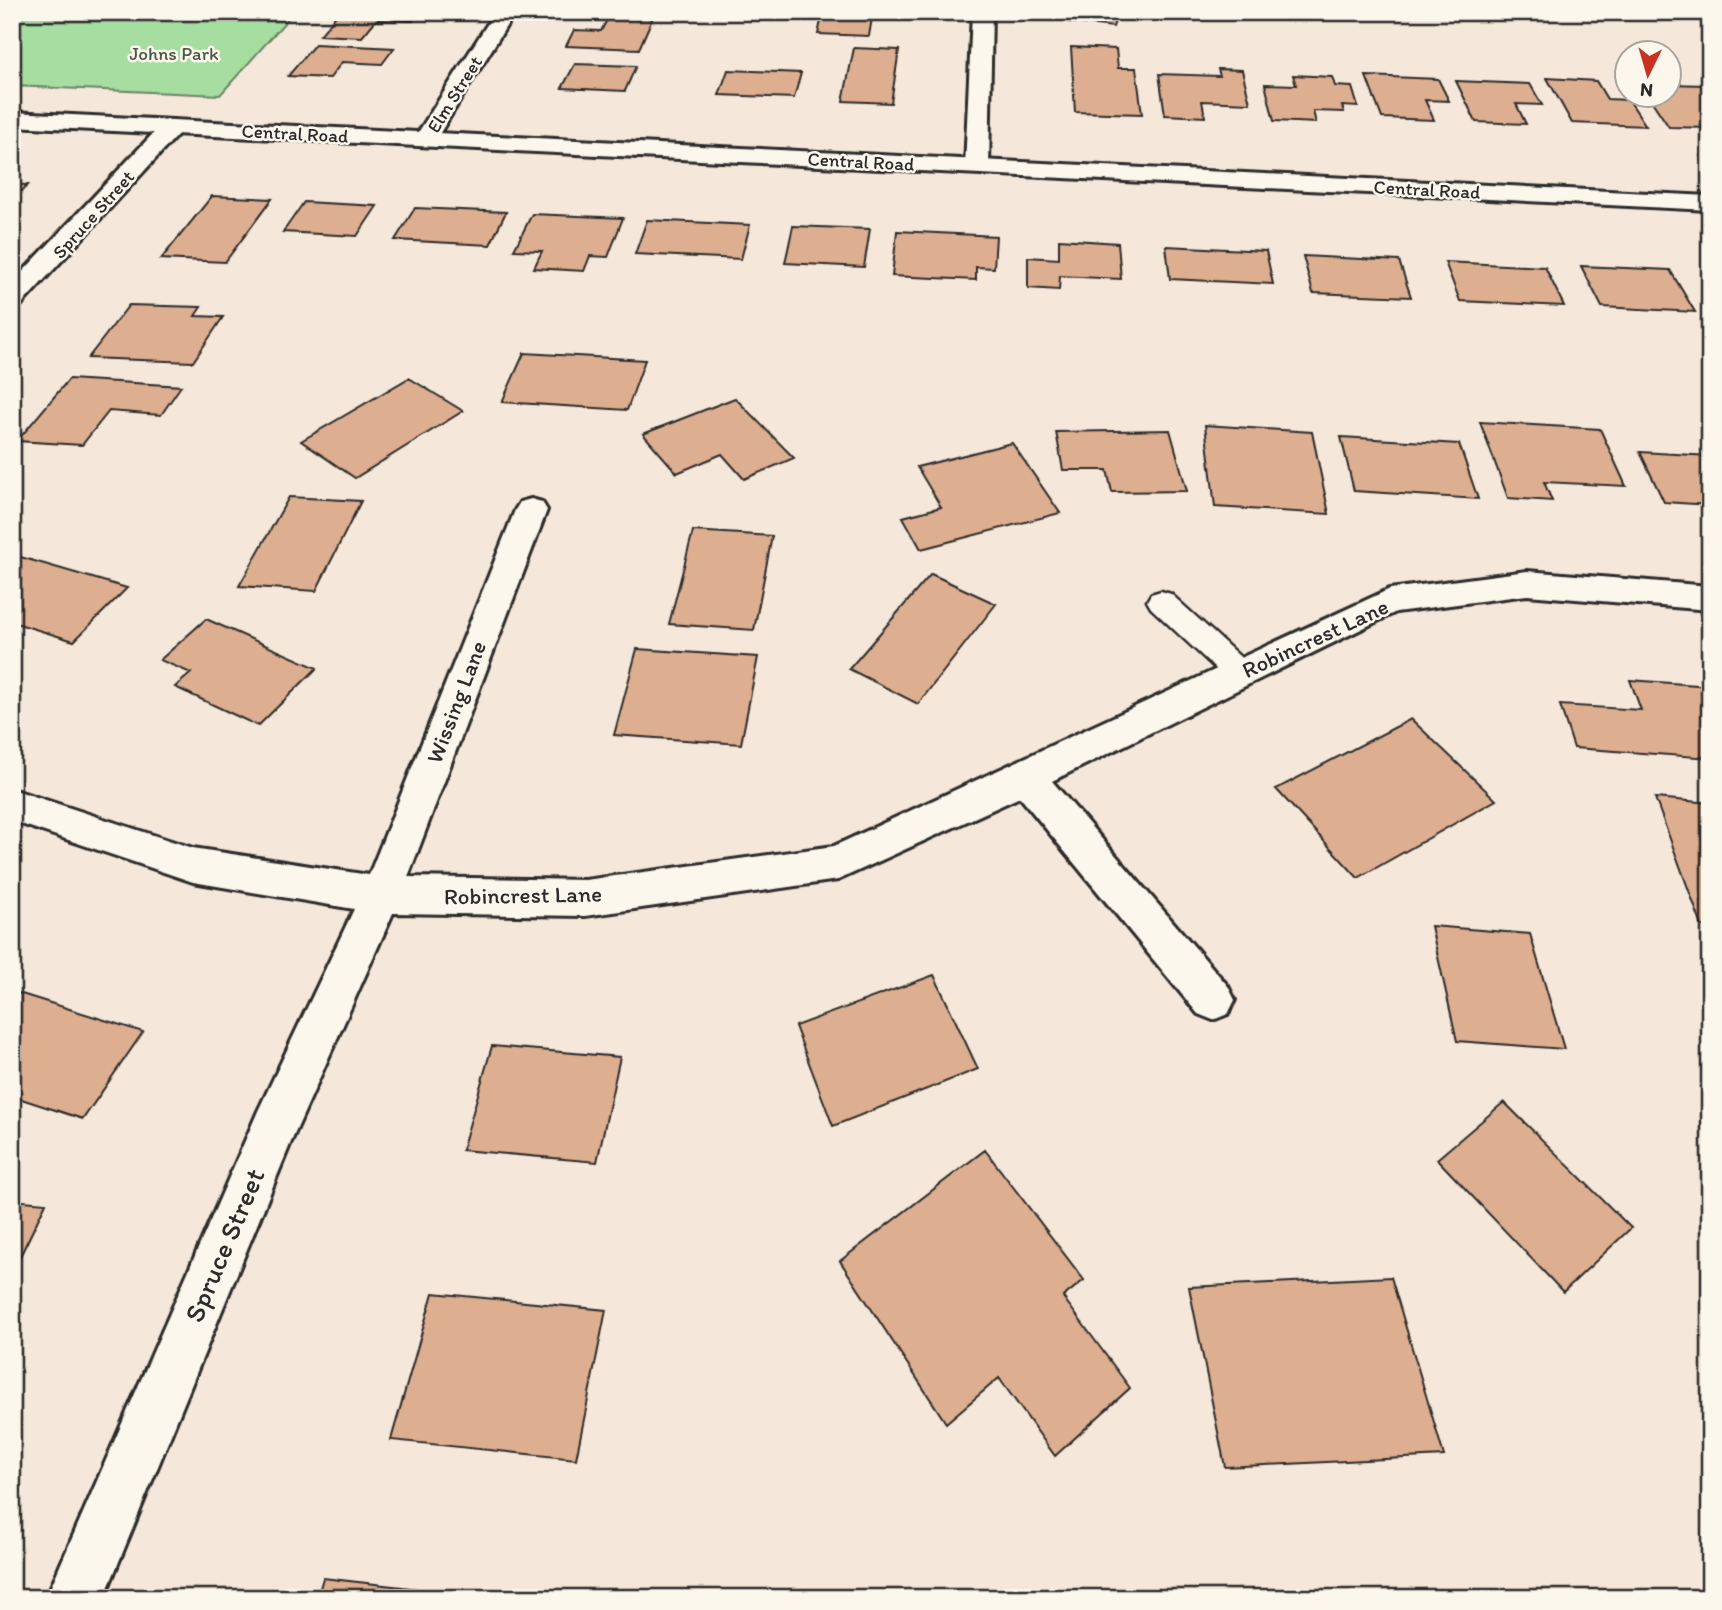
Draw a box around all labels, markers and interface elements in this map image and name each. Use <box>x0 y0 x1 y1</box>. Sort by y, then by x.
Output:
north arrow <box>1614 38 1684 108</box>
park label: Johns Park <box>129 42 219 65</box>
street label: Elm Street <box>422 52 487 137</box>
text: N <box>1639 78 1654 102</box>
street label: Central Road <box>241 119 349 148</box>
street label: Central Road <box>807 147 915 176</box>
street label: Spruce Street <box>48 165 139 263</box>
street label: Central Road <box>1373 175 1481 204</box>
street label: Robincrest Lane <box>1237 592 1393 684</box>
street label: Wissing Lane <box>420 637 492 767</box>
street label: Robincrest Lane <box>444 880 602 910</box>
street label: Spruce Street <box>176 1163 272 1327</box>

